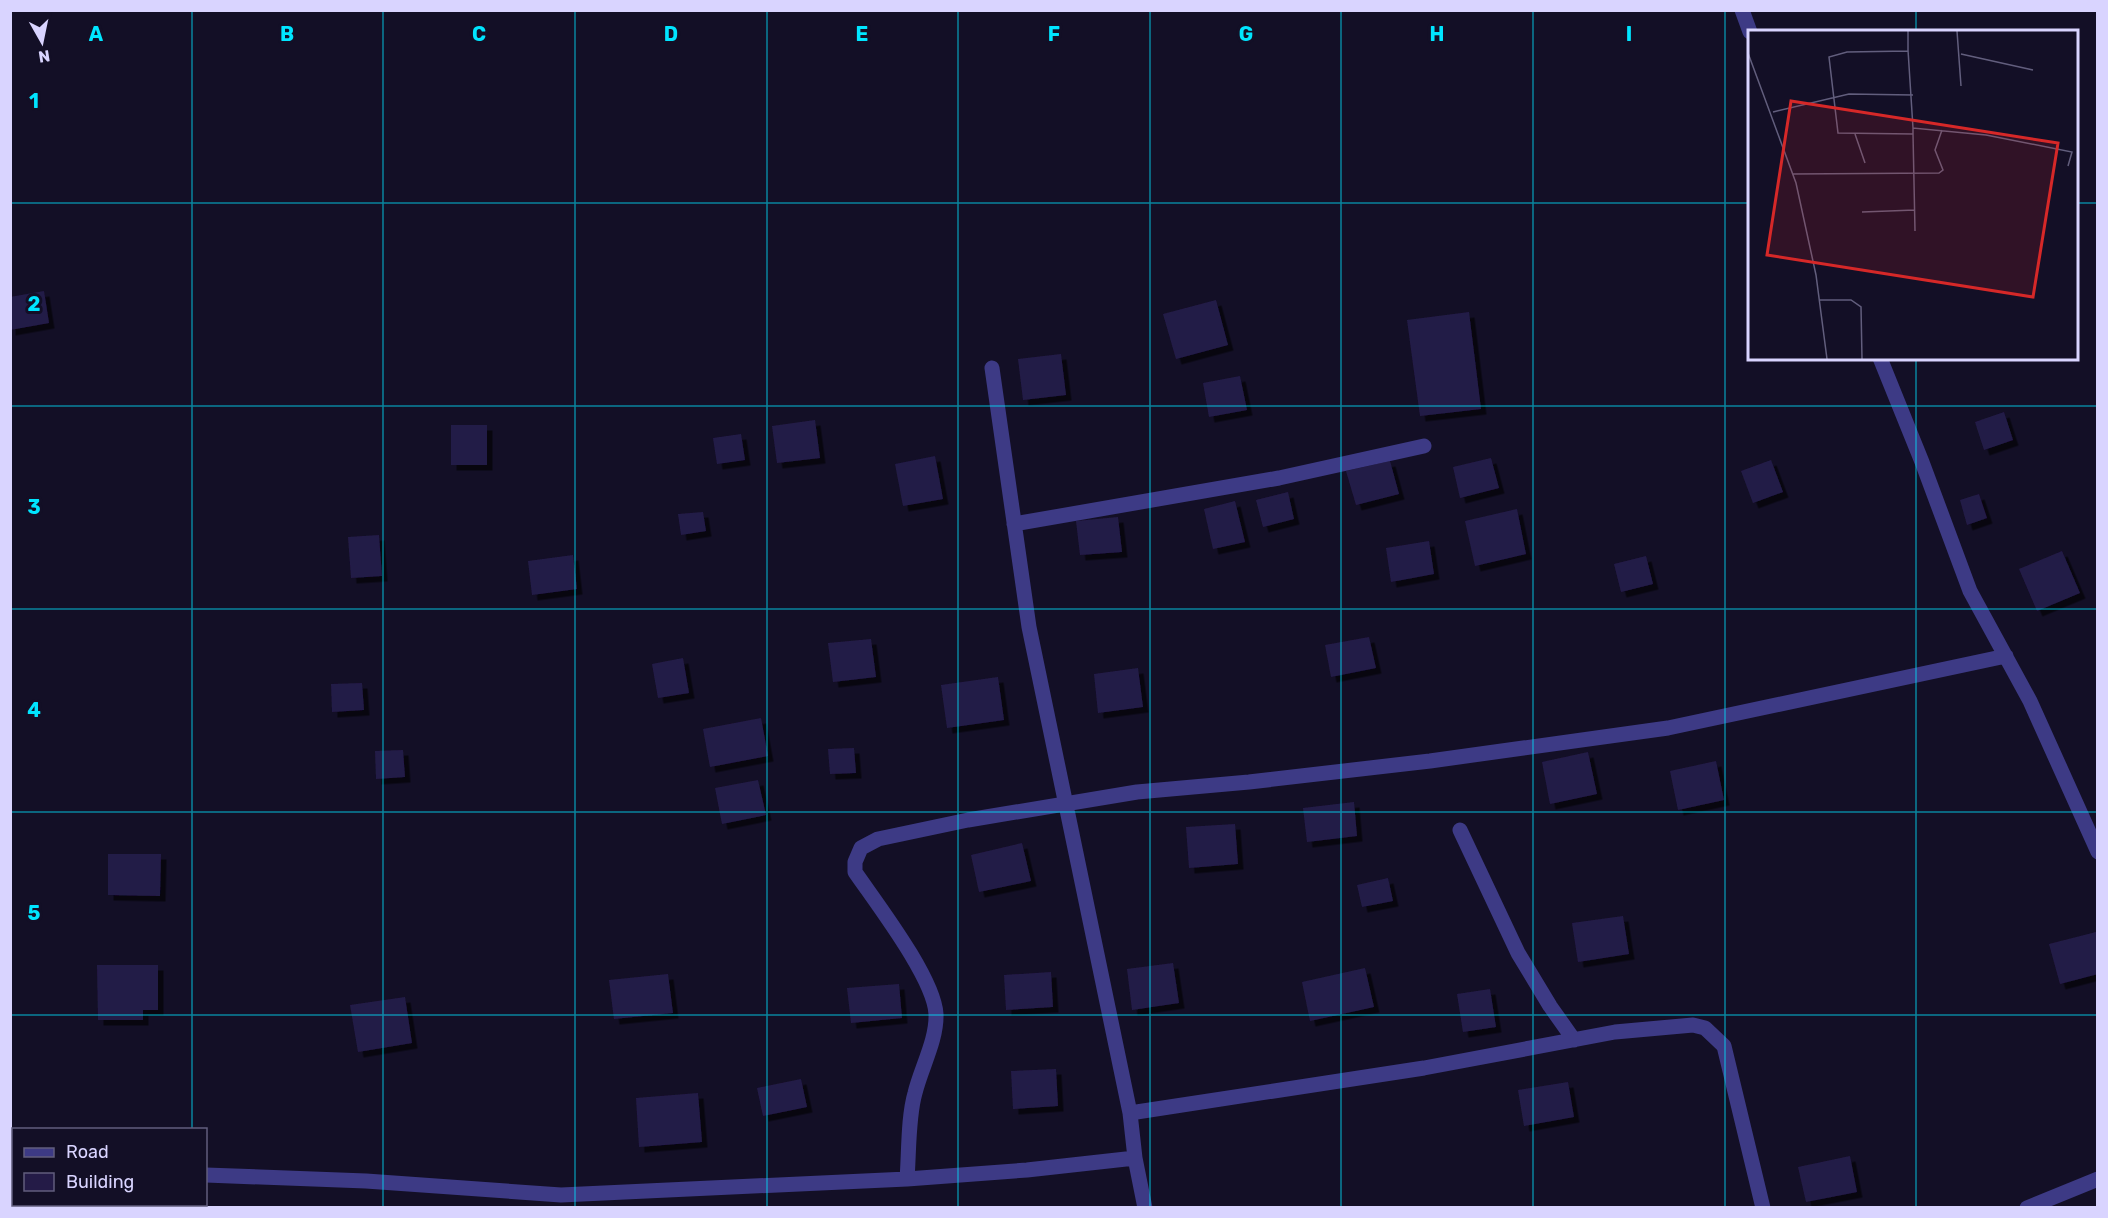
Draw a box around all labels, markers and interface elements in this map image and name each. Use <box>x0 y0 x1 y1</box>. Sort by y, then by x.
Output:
north arrow <box>12 12 72 72</box>
text: A <box>89 22 104 46</box>
text: B <box>280 22 294 46</box>
text: C <box>472 22 486 46</box>
text: D <box>664 22 678 46</box>
text: E <box>856 22 868 46</box>
text: F <box>1048 22 1060 46</box>
text: G <box>1239 22 1253 46</box>
text: H <box>1430 22 1444 46</box>
text: I <box>1626 22 1632 46</box>
inset map <box>1748 30 2078 360</box>
text: N <box>37 46 51 67</box>
text: 1 <box>29 89 39 113</box>
text: 2 <box>28 292 41 316</box>
text: 3 <box>27 495 41 519</box>
text: 4 <box>27 698 41 722</box>
text: 5 <box>28 901 41 925</box>
legend <box>12 1128 207 1206</box>
text: Road <box>66 1141 109 1163</box>
text: Building <box>66 1171 134 1193</box>

